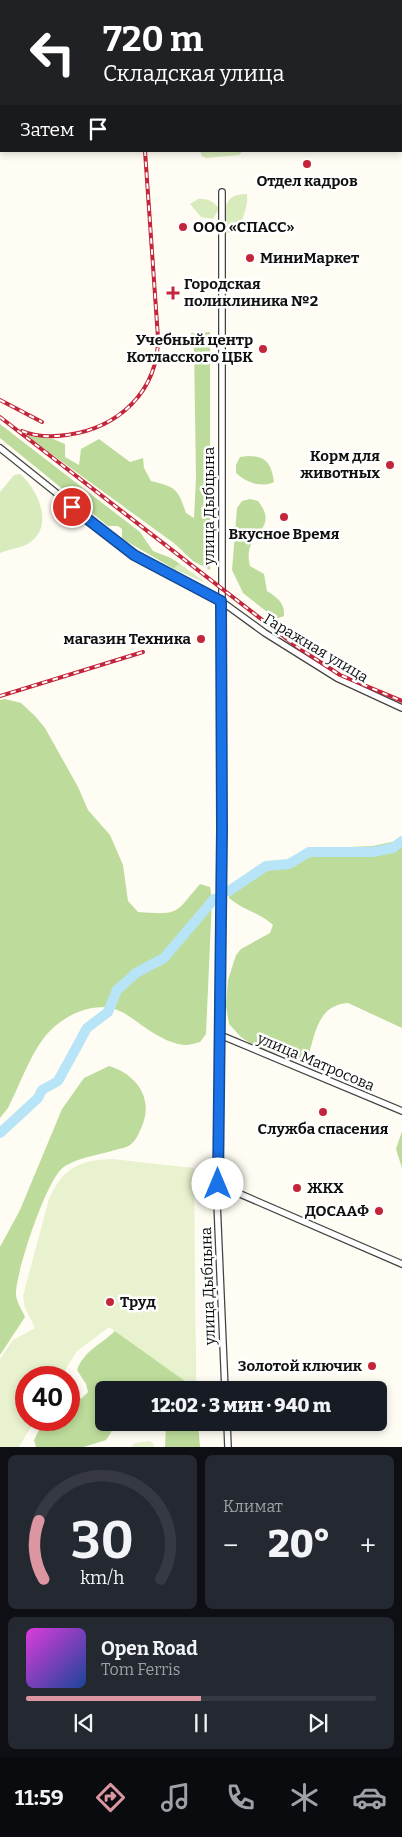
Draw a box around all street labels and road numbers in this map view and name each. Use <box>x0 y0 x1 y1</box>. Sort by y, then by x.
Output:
street label: улица Дыбцына <box>200 447 218 566</box>
street label: Гаражная улица <box>260 610 372 686</box>
street label: улица Матросова <box>254 1029 377 1095</box>
street label: улица Дыбцына <box>197 1227 219 1346</box>

